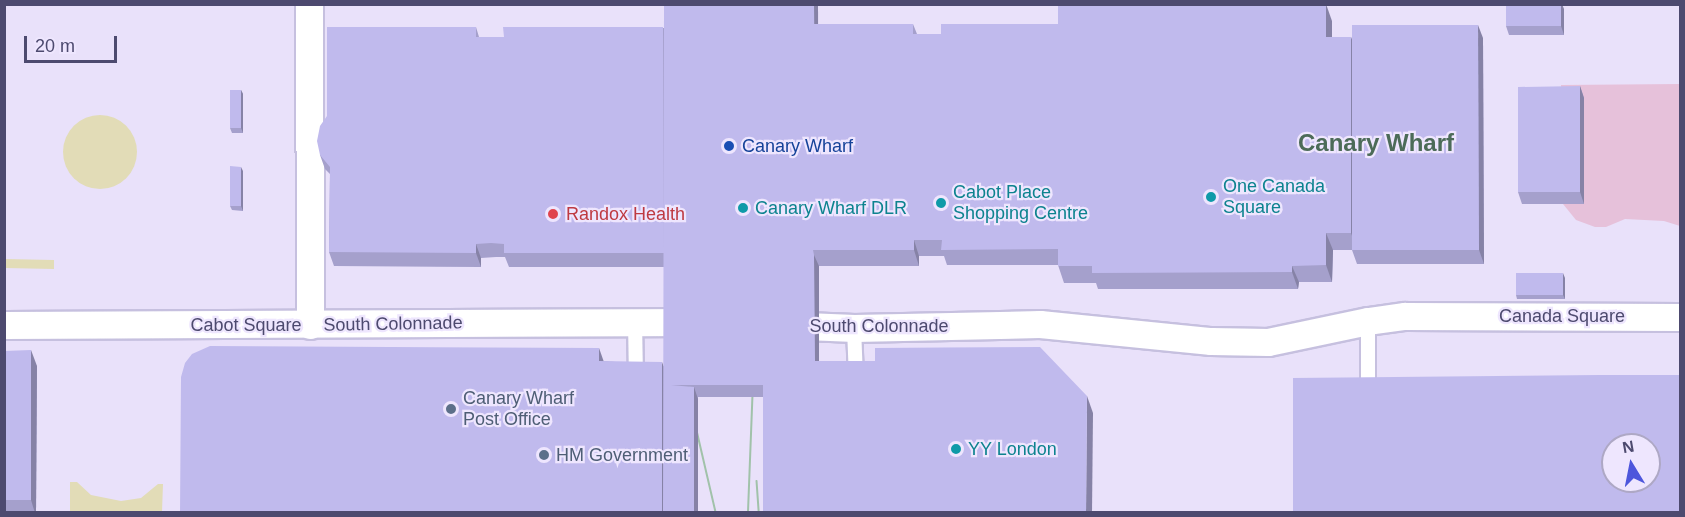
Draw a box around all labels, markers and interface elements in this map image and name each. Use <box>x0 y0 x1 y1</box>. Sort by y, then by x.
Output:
scale bar <box>27 24 120 62</box>
text: 20 m <box>35 36 75 56</box>
district label: Canary Wharf <box>1298 129 1454 157</box>
place label: Canary Wharf <box>742 135 853 157</box>
marker: Canary Wharf <box>720 137 738 155</box>
place label: One Canada Square <box>1223 176 1325 219</box>
place label: Cabot Place Shopping Centre <box>953 182 1088 224</box>
marker: One Canada Square <box>1204 190 1218 204</box>
marker: Cabot Place Shopping Centre <box>934 196 948 210</box>
place label: Canary Wharf DLR <box>755 197 907 219</box>
marker: Canary Wharf DLR <box>736 201 750 215</box>
place label: Randox Health <box>566 203 685 225</box>
marker: Randox Health <box>544 205 562 223</box>
street label: Canada Square <box>1499 305 1625 327</box>
street label: South Colonnade <box>323 312 463 336</box>
street label: Cabot Square <box>190 314 302 336</box>
street label: South Colonnade <box>809 315 949 337</box>
place label: Canary Wharf Post Office <box>463 388 574 430</box>
marker: Canary Wharf Post Office <box>444 402 458 416</box>
north arrow <box>1601 433 1661 493</box>
text: N <box>1621 437 1635 456</box>
place label: YY London <box>968 438 1057 460</box>
marker: YY London <box>949 442 963 456</box>
place label: HM Government <box>556 444 688 466</box>
marker: HM Government <box>537 448 551 462</box>

